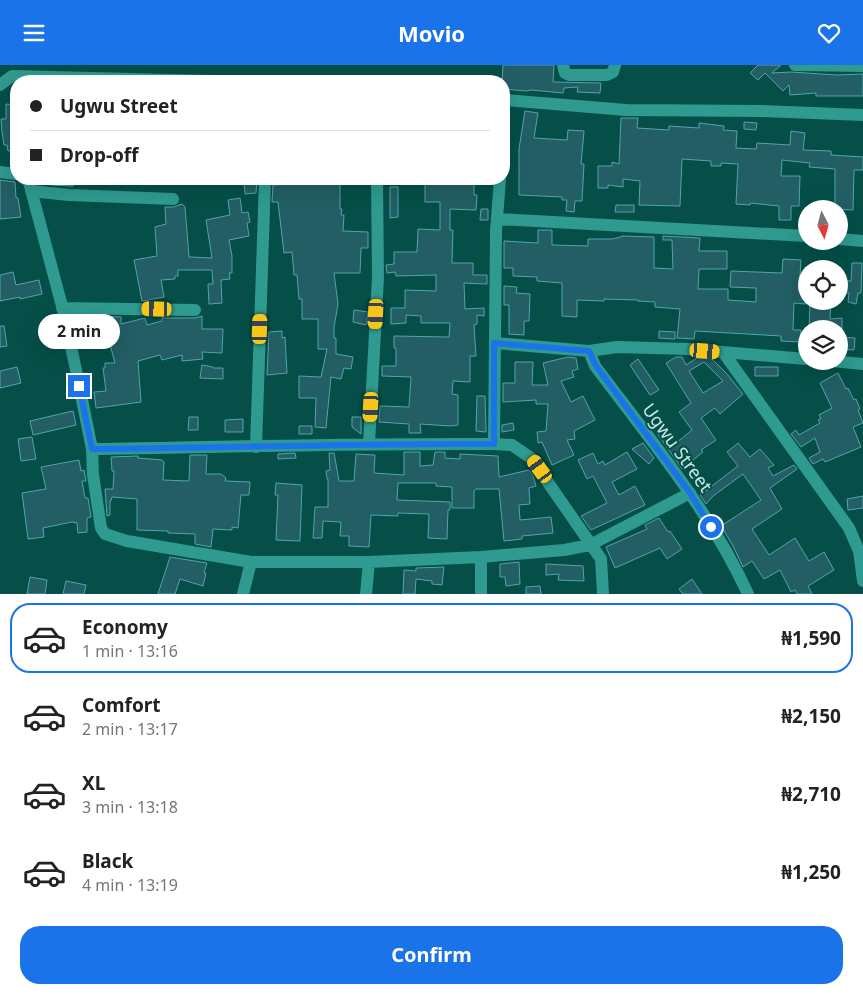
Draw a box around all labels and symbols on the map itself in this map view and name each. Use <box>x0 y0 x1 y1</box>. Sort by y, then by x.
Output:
north arrow <box>798 200 848 250</box>
car <box>367 299 384 329</box>
car <box>141 301 172 317</box>
callout: 2 min <box>38 313 120 349</box>
car <box>251 314 268 344</box>
car <box>689 342 720 360</box>
route end <box>68 375 90 397</box>
car <box>362 392 379 422</box>
street label: Ugwu Street <box>637 398 719 497</box>
car <box>525 452 554 486</box>
route start <box>700 516 722 538</box>

